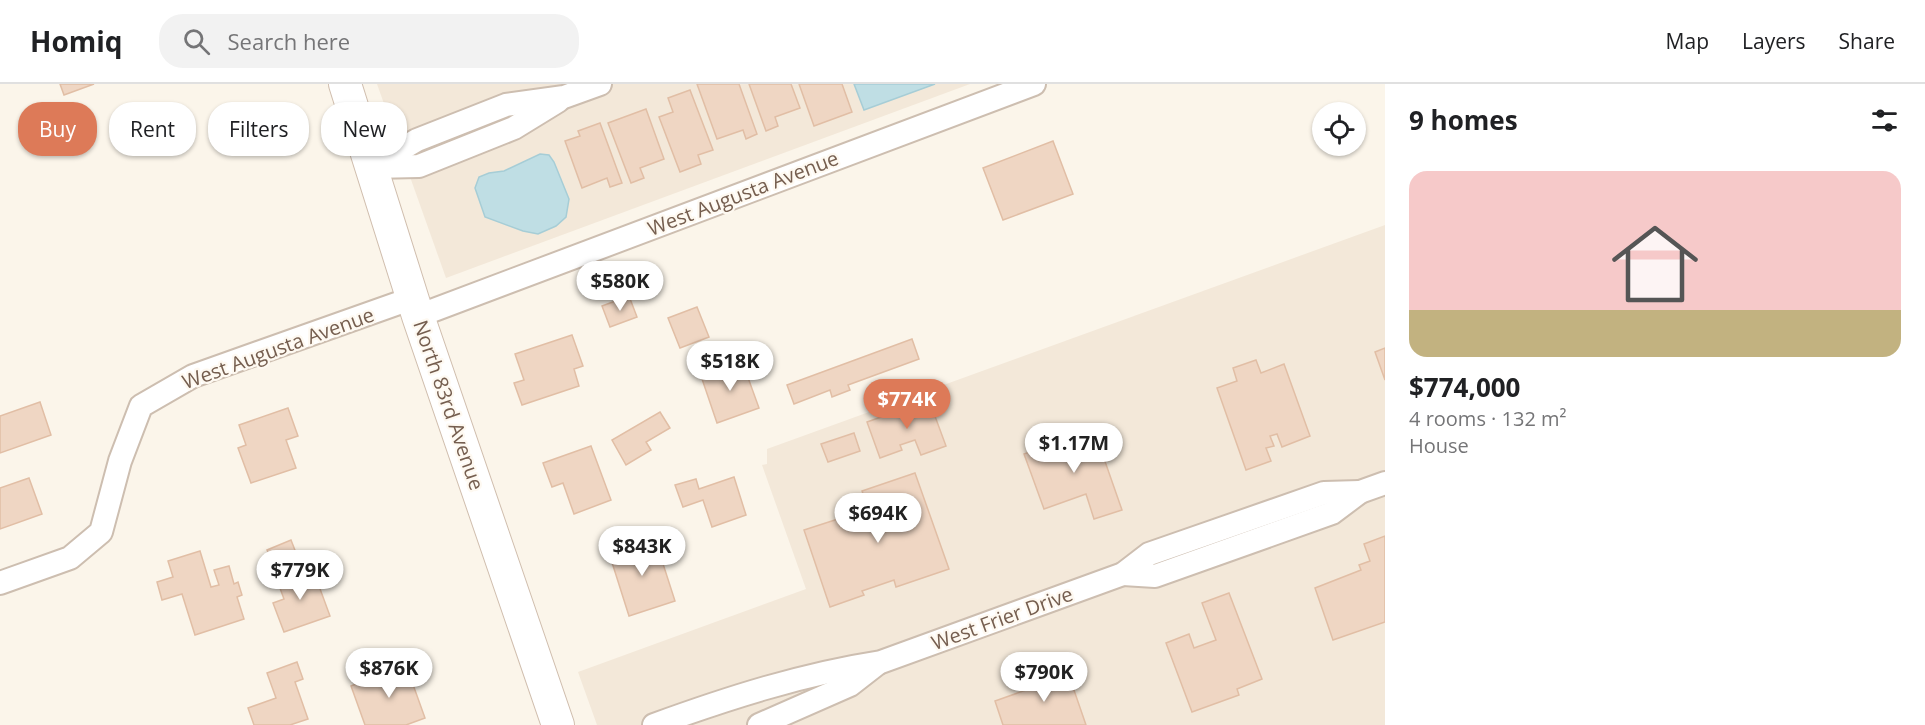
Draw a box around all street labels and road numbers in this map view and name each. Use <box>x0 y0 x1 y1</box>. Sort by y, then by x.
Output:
street label: West Augusta Avenue <box>644 144 842 242</box>
street label: West Augusta Avenue <box>178 301 378 395</box>
street label: North 83rd Avenue <box>407 316 491 494</box>
street label: West Frier Drive <box>928 580 1076 656</box>

